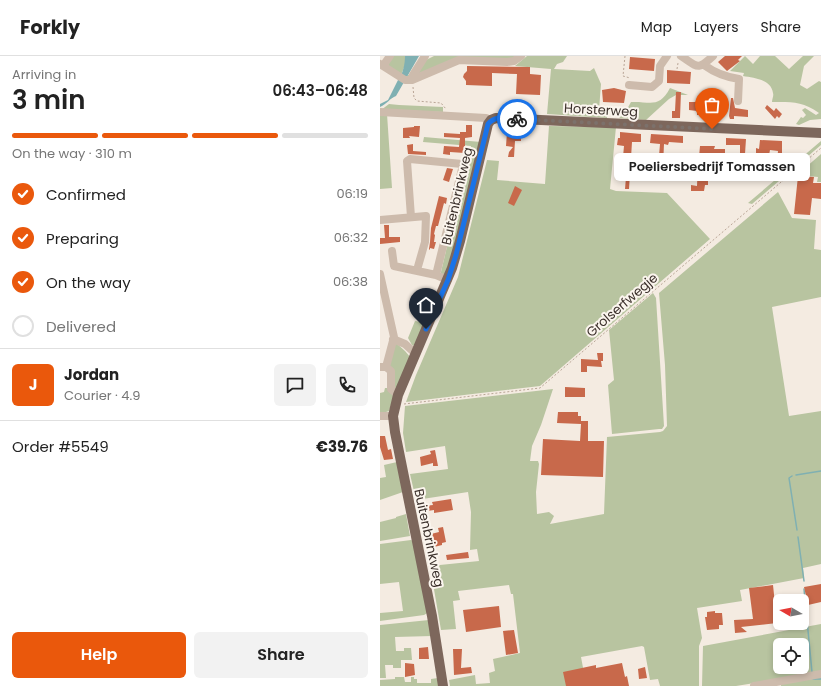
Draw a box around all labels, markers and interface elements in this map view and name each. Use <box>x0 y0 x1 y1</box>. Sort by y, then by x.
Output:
text: Forkly <box>20 14 80 41</box>
text: Map <box>641 17 672 37</box>
text: Layers <box>694 17 738 37</box>
text: Share <box>760 17 801 37</box>
text: Arriving in <box>12 65 76 84</box>
text: 06:43–06:48 <box>273 80 368 101</box>
text: 3 min <box>12 82 85 118</box>
pin <box>695 88 729 129</box>
icon: bag <box>701 94 723 116</box>
courier <box>497 99 537 139</box>
street label: Horsterweg <box>563 99 639 121</box>
icon: bike <box>506 108 528 130</box>
text: On the way · 310 m <box>12 144 132 163</box>
street label: Buitenbrinkweg <box>436 145 478 247</box>
callout: Poeliersbedrijf Tomassen <box>614 153 810 181</box>
text: Poeliersbedrijf Tomassen <box>629 157 795 176</box>
icon: check <box>12 183 34 205</box>
text: Confirmed <box>46 184 126 205</box>
text: 06:19 <box>336 184 368 203</box>
icon: check <box>12 227 34 249</box>
text: Preparing <box>46 228 119 249</box>
text: 06:32 <box>334 228 368 247</box>
street label: Grolserfwegje <box>582 269 662 341</box>
icon: check <box>12 271 34 293</box>
text: On the way <box>46 272 131 293</box>
text: 06:38 <box>333 272 368 291</box>
pin <box>409 288 443 329</box>
icon: home <box>415 294 437 316</box>
text: Delivered <box>46 316 116 337</box>
text: Jordan <box>64 364 119 385</box>
button: chat <box>274 364 316 406</box>
button: phone <box>326 364 368 406</box>
text: J <box>29 374 37 395</box>
text: Courier · 4.9 <box>64 386 140 405</box>
text: Order #5549 <box>12 436 109 457</box>
text: €39.76 <box>316 436 368 457</box>
street label: Buitenbrinkweg <box>409 487 449 589</box>
north arrow <box>773 594 809 630</box>
map controls <box>773 594 809 674</box>
button: Help <box>12 632 186 678</box>
button: Share <box>194 632 368 678</box>
button: locate <box>773 638 809 674</box>

